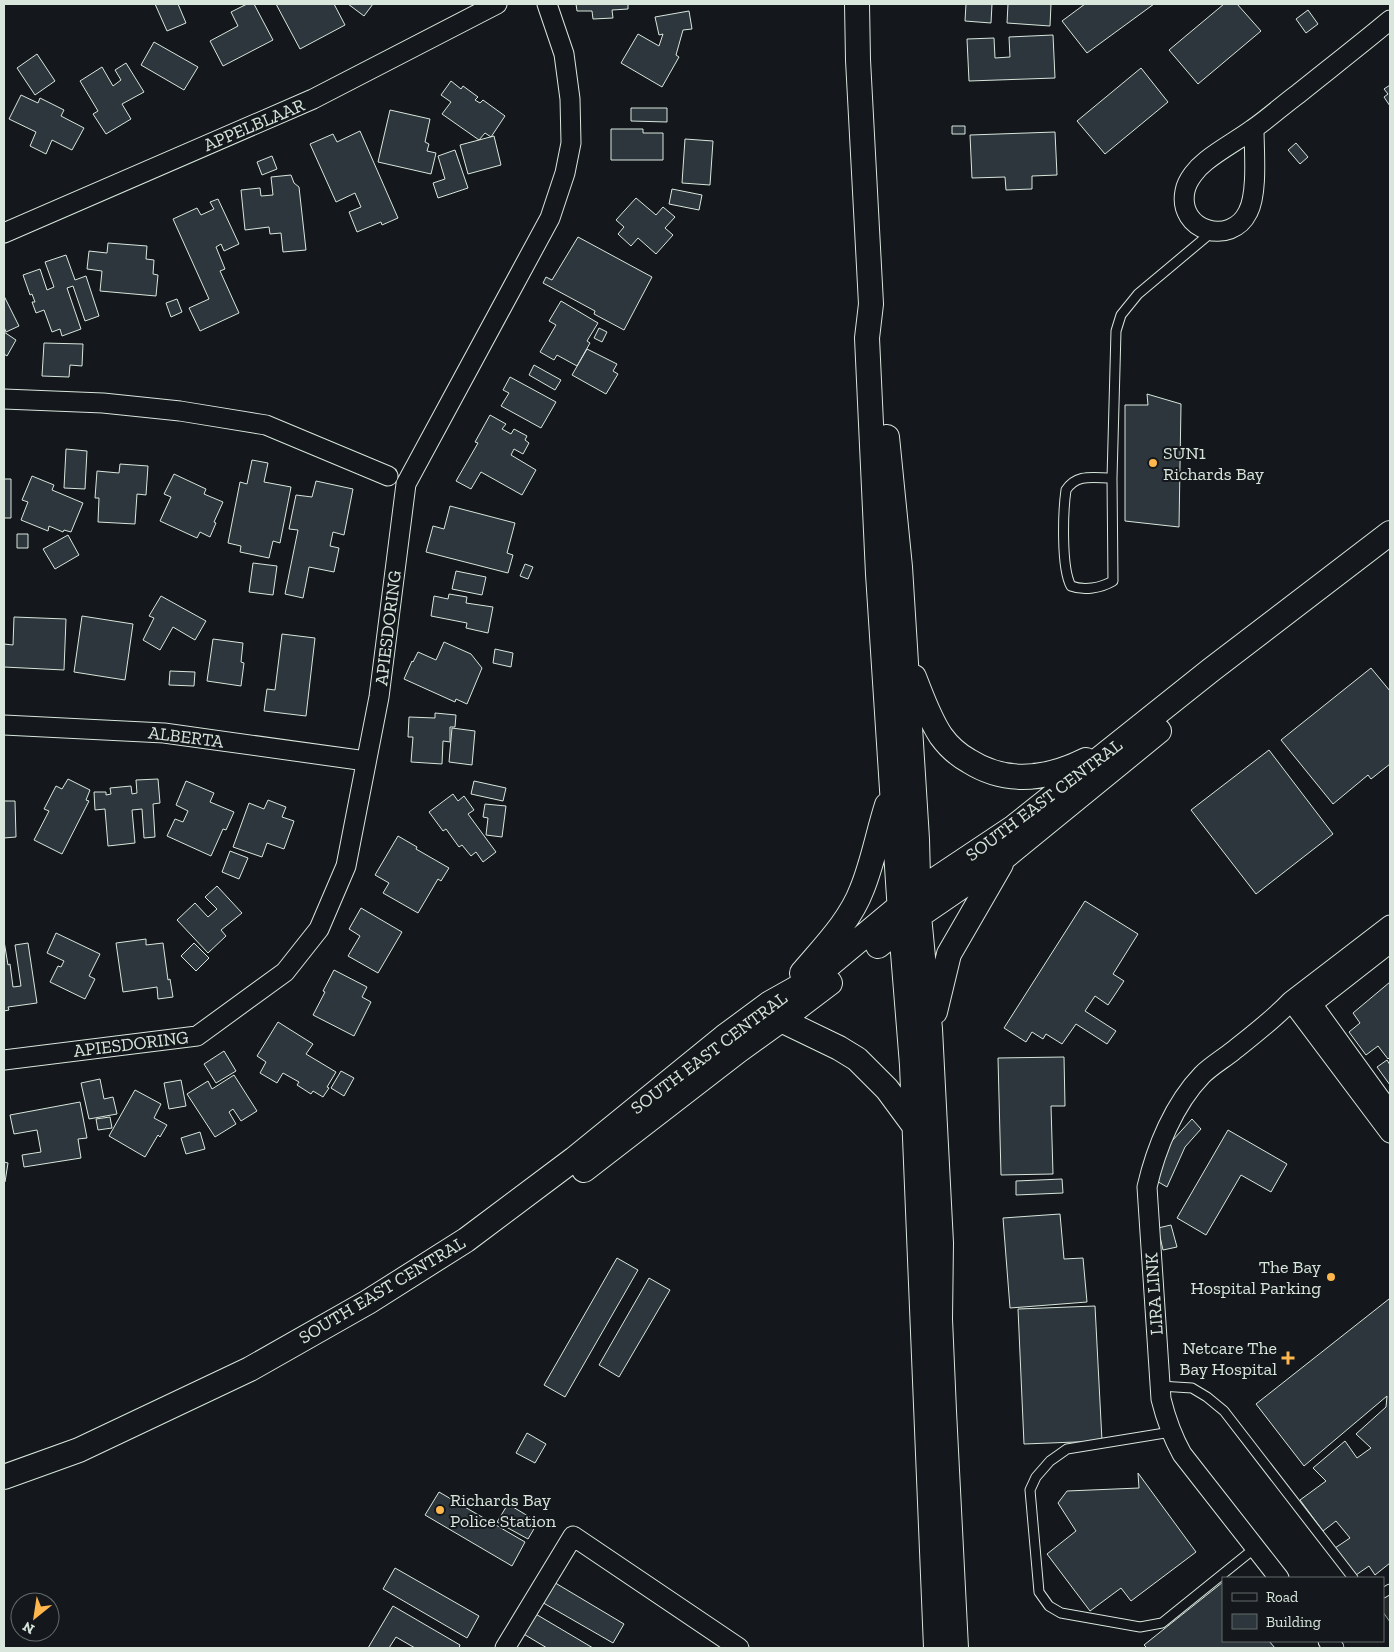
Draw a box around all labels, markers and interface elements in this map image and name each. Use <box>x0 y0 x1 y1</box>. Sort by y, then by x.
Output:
street label: APPELBLAAR <box>200 94 308 156</box>
place label: SUN1 Richards Bay <box>1163 442 1265 485</box>
marker: SUN1 Richards Bay <box>1147 457 1159 469</box>
street label: APIESDORING <box>370 569 406 687</box>
street label: ALBERTA <box>147 721 225 753</box>
street label: SOUTH EAST CENTRAL <box>961 734 1127 866</box>
street label: SOUTH EAST CENTRAL <box>626 987 792 1119</box>
street label: APIESDORING <box>72 1026 190 1062</box>
street label: SOUTH EAST CENTRAL <box>295 1231 469 1348</box>
street label: LIRA LINK <box>1140 1252 1168 1336</box>
place label: The Bay Hospital Parking <box>1191 1256 1322 1299</box>
marker: The Bay Hospital Parking <box>1325 1271 1337 1283</box>
place label: Netcare The Bay Hospital <box>1180 1337 1277 1380</box>
marker: Netcare The Bay Hospital <box>1281 1351 1295 1365</box>
place label: Richards Bay Police Station <box>450 1489 557 1532</box>
marker: Richards Bay Police Station <box>434 1504 446 1516</box>
legend <box>1222 1577 1384 1642</box>
text: Road <box>1266 1588 1299 1606</box>
north arrow <box>10 1592 60 1642</box>
text: Building <box>1266 1613 1321 1631</box>
text: N <box>20 1618 38 1638</box>

